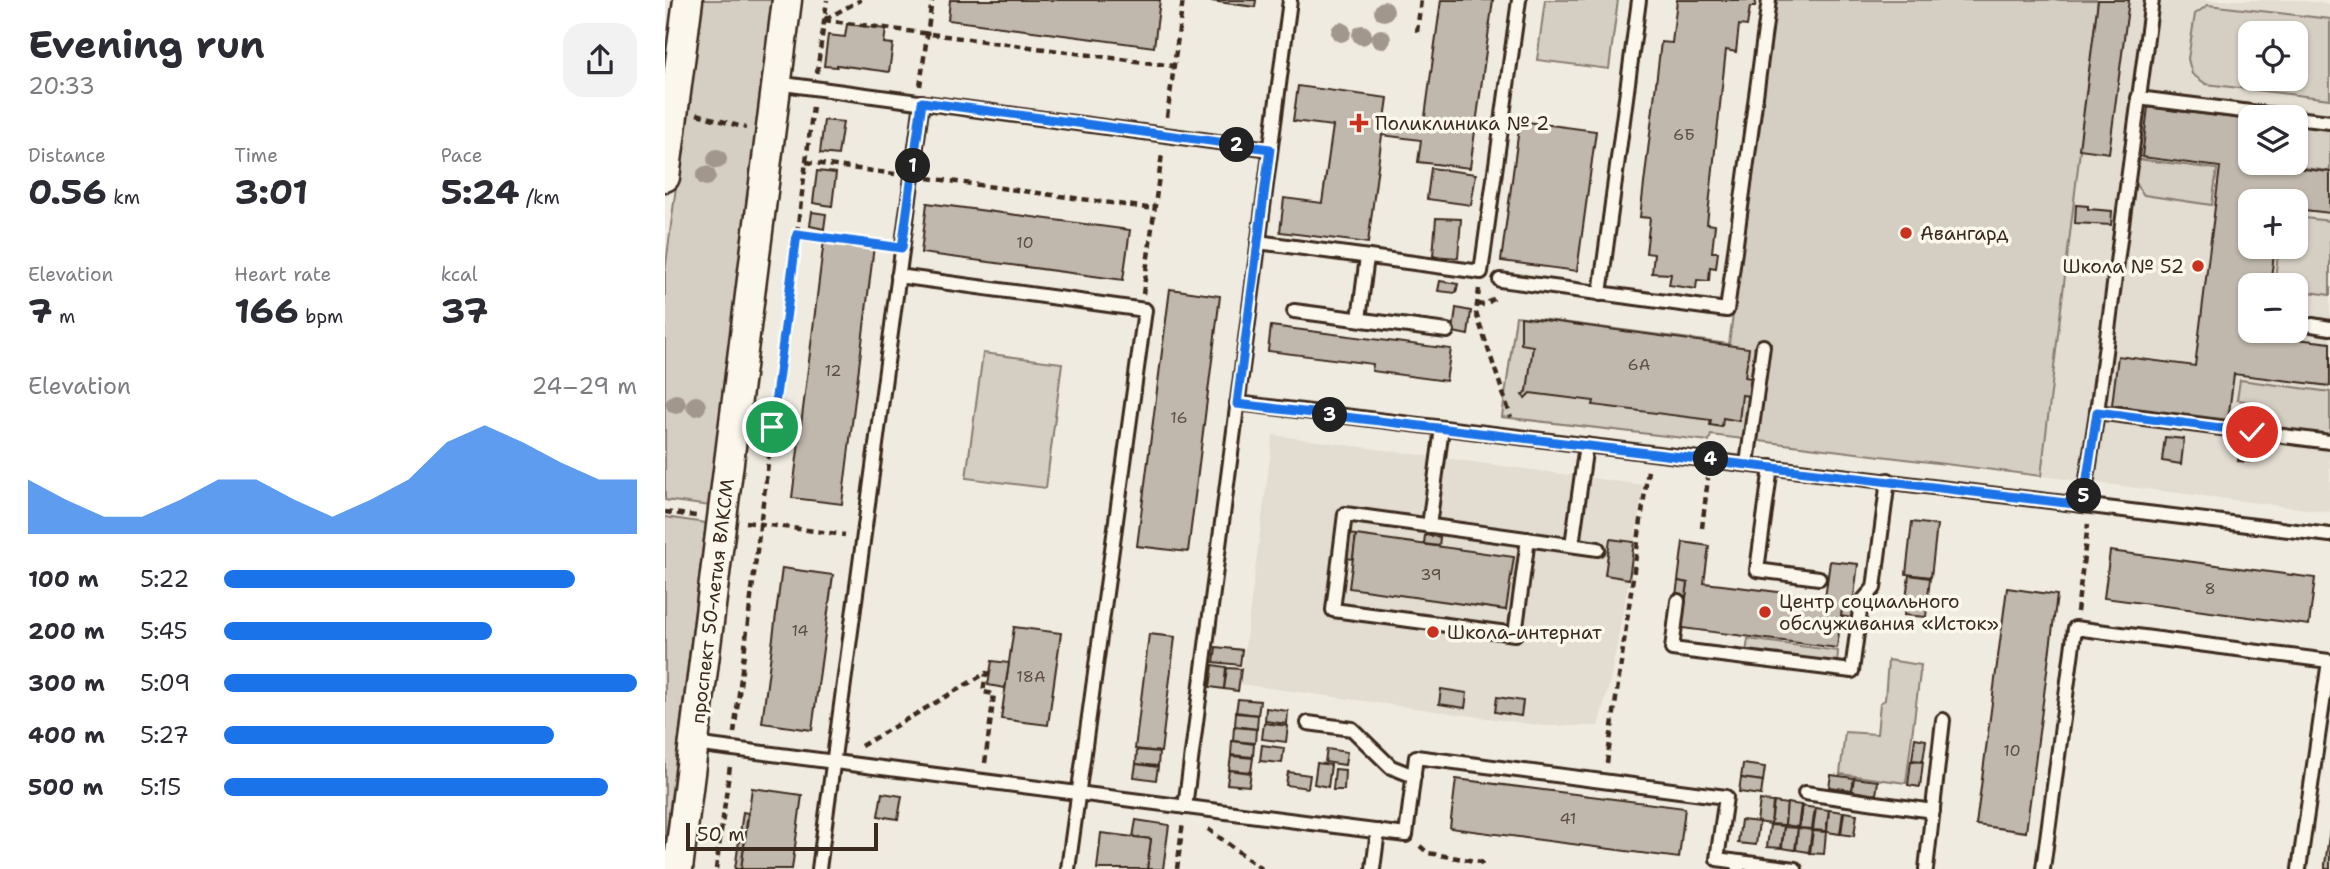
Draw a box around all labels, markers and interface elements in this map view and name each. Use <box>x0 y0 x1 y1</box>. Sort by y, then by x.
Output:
text: Evening run <box>28 19 265 70</box>
map controls <box>2238 21 2308 343</box>
button: locate <box>2238 21 2308 91</box>
button: share <box>563 23 637 97</box>
text: 20:33 <box>28 71 95 101</box>
button: layers <box>2238 105 2308 175</box>
place label: Поликлиника № 2 <box>1375 111 1549 136</box>
marker: Поликлиника № 2 <box>1349 113 1369 133</box>
house number: 6Б <box>1673 124 1695 145</box>
pin: 2 <box>1219 128 1255 162</box>
text: 2 <box>1230 132 1243 157</box>
text: Distance <box>28 143 106 168</box>
text: Time <box>234 143 278 168</box>
text: Pace <box>441 143 482 168</box>
pin: 1 <box>895 148 931 184</box>
text: 1 <box>908 153 917 178</box>
text: 0.56 <box>28 168 107 215</box>
text: 3:01 <box>234 168 308 215</box>
text: 5:24 <box>441 168 519 215</box>
text: km <box>107 185 140 210</box>
text: /km <box>519 185 560 210</box>
button: + <box>2238 189 2308 259</box>
place label: Авангард <box>1920 221 2008 246</box>
marker: Авангард <box>1898 225 1914 241</box>
house number: 10 <box>1016 232 1034 253</box>
place label: Школа № 52 <box>2063 254 2184 279</box>
marker: Школа № 52 <box>2190 258 2206 274</box>
text: Elevation <box>28 262 113 287</box>
text: Heart rate <box>234 262 331 287</box>
text: kcal <box>441 262 478 287</box>
button: − <box>2238 273 2308 343</box>
text: 7 <box>28 287 53 334</box>
text: 166 <box>234 287 299 334</box>
text: 37 <box>441 287 488 334</box>
text: m <box>53 304 75 329</box>
text: bpm <box>299 304 343 329</box>
house number: 6А <box>1628 354 1650 375</box>
house number: 12 <box>824 360 842 381</box>
text: Elevation <box>28 371 131 401</box>
text: 24–29 m <box>532 371 637 401</box>
pin <box>742 397 802 457</box>
pin: 3 <box>1313 398 1347 432</box>
text: 3 <box>1323 402 1336 427</box>
pin <box>2222 402 2282 462</box>
house number: 16 <box>1170 407 1188 428</box>
icon: arrive <box>753 408 791 446</box>
icon: check <box>2233 413 2271 451</box>
pin: 4 <box>1693 442 1729 476</box>
text: 4 <box>1704 446 1717 471</box>
street label: проспект 50-летия ВЛКСМ <box>685 477 740 725</box>
pin: 5 <box>2067 478 2101 514</box>
text: 5 <box>2078 483 2089 508</box>
text: 100 m <box>28 564 99 594</box>
text: 5:22 <box>140 564 189 594</box>
house number: 39 <box>1420 564 1442 585</box>
house number: 8 <box>2204 578 2216 599</box>
place label: Центр социального обслуживания «Исток» <box>1779 589 1999 636</box>
marker: Центр социального обслуживания «Исток» <box>1757 604 1773 620</box>
text: 200 m <box>28 616 105 646</box>
text: 5:45 <box>140 616 188 646</box>
house number: 14 <box>791 620 809 641</box>
place label: Школа-интернат <box>1447 620 1602 645</box>
marker: Школа-интернат <box>1425 624 1441 640</box>
house number: 18А <box>1016 666 1046 687</box>
text: 300 m <box>28 668 105 698</box>
text: 5:09 <box>140 668 190 698</box>
text: 400 m <box>28 720 105 750</box>
text: 5:27 <box>140 720 189 750</box>
house number: 10 <box>2003 740 2021 761</box>
text: 500 m <box>28 772 103 802</box>
text: 5:15 <box>140 772 181 802</box>
house number: 41 <box>1559 808 1577 829</box>
scale bar <box>686 820 879 852</box>
text: 50 m <box>697 822 745 847</box>

